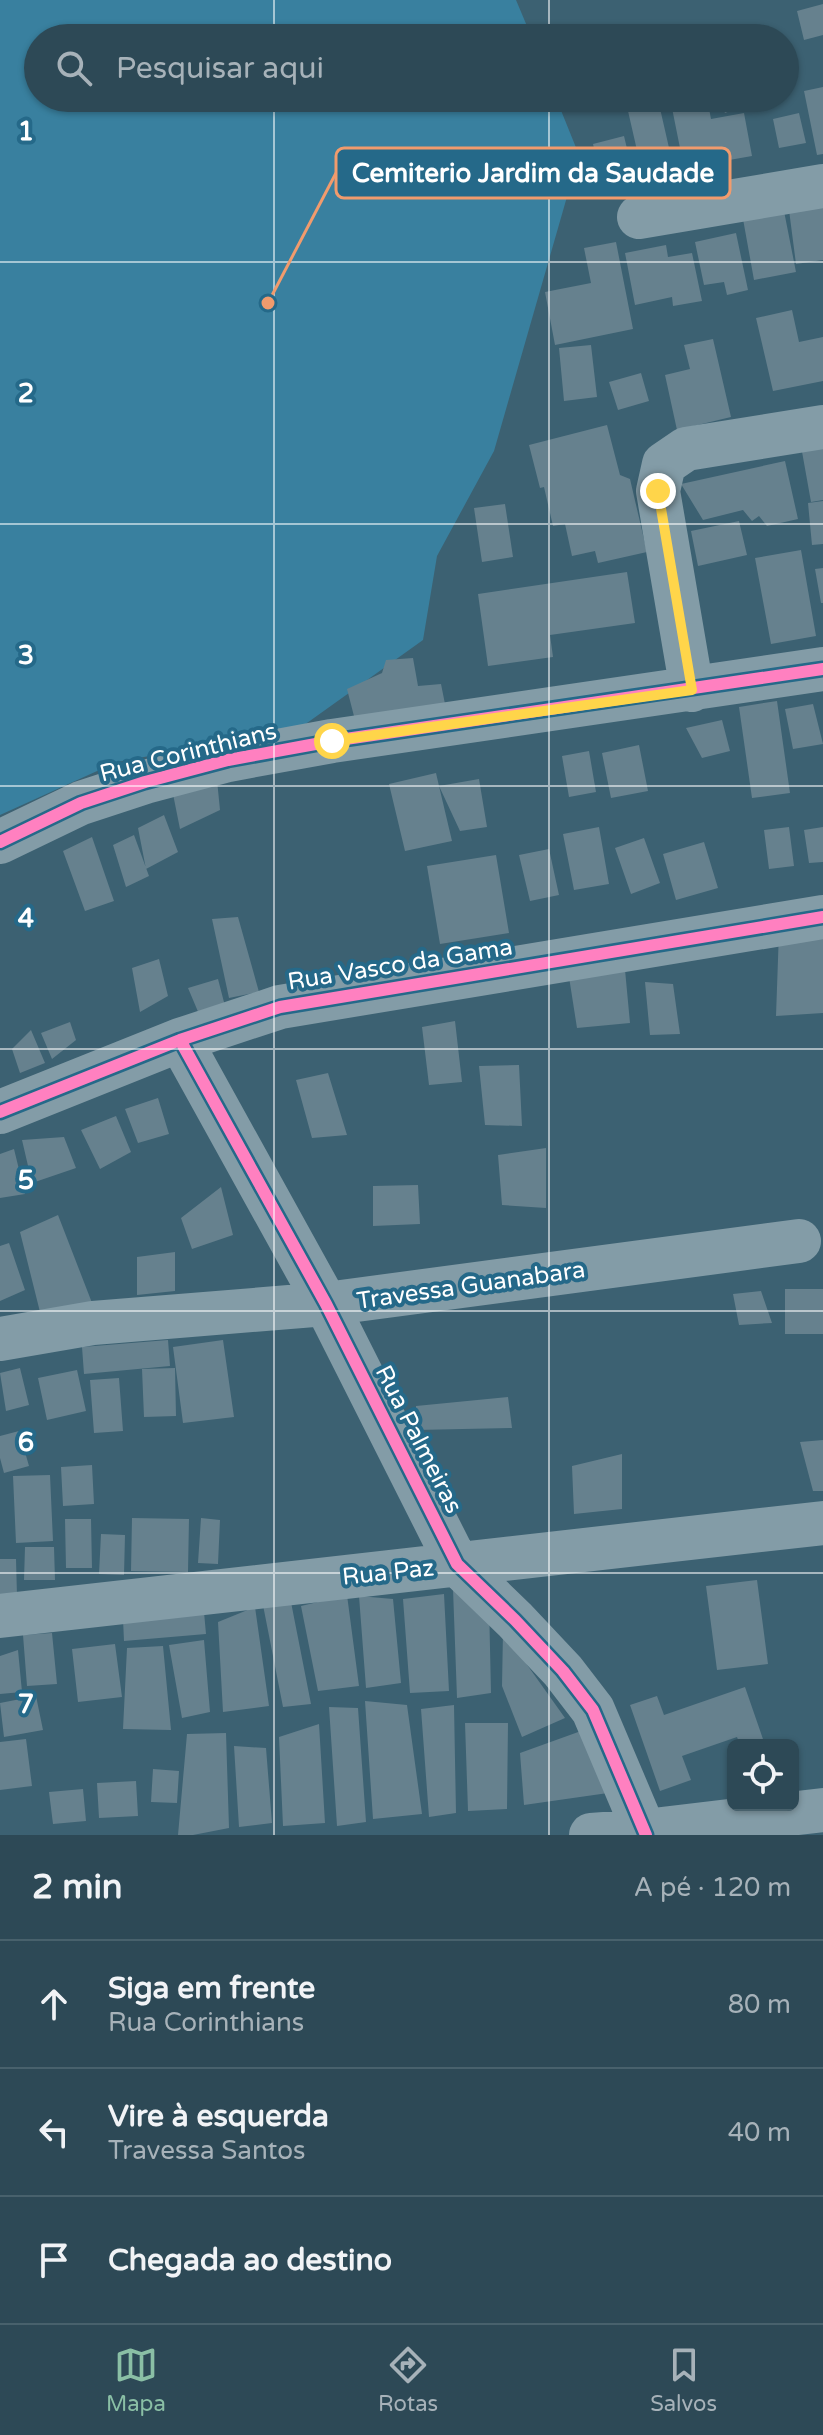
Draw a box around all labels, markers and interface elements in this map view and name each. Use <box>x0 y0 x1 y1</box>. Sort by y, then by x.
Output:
search box <box>24 24 799 112</box>
icon: search <box>52 46 96 90</box>
text: Pesquisar aqui <box>116 50 324 87</box>
text: 1 <box>18 116 34 147</box>
callout: Cemiterio Jardim da Saudade <box>336 148 730 198</box>
text: Cemiterio Jardim da Saudade <box>352 158 714 189</box>
text: 2 <box>18 378 34 409</box>
route end <box>640 473 676 509</box>
text: 3 <box>18 640 34 671</box>
street label: Rua Corinthians <box>97 716 280 788</box>
route start <box>314 723 350 759</box>
text: 4 <box>18 903 34 934</box>
street label: Rua Vasco da Gama <box>286 932 515 997</box>
text: 5 <box>18 1165 34 1196</box>
street label: Travessa Guanabara <box>355 1255 587 1316</box>
street label: Rua Palmeiras <box>369 1360 468 1518</box>
text: 6 <box>18 1427 34 1458</box>
street label: Rua Paz <box>341 1553 436 1592</box>
text: 7 <box>18 1689 34 1720</box>
map controls <box>727 1739 799 1811</box>
button: locate <box>727 1739 799 1811</box>
text: 2 min <box>32 1867 123 1908</box>
text: A pé · 120 m <box>634 1872 791 1903</box>
text: Siga em frente <box>108 1970 315 2007</box>
icon: ahead <box>32 1982 76 2026</box>
text: 80 m <box>728 1989 791 2020</box>
text: Rua Corinthians <box>108 2007 304 2038</box>
text: Vire à esquerda <box>108 2098 329 2135</box>
icon: left <box>32 2110 76 2154</box>
text: 40 m <box>728 2117 791 2148</box>
text: Travessa Santos <box>108 2135 305 2166</box>
icon: arrive <box>32 2238 76 2282</box>
text: Chegada ao destino <box>108 2242 392 2279</box>
tab: Mapa <box>106 2343 166 2417</box>
tab: Rotas <box>378 2343 438 2417</box>
tab: Salvos <box>650 2343 717 2417</box>

